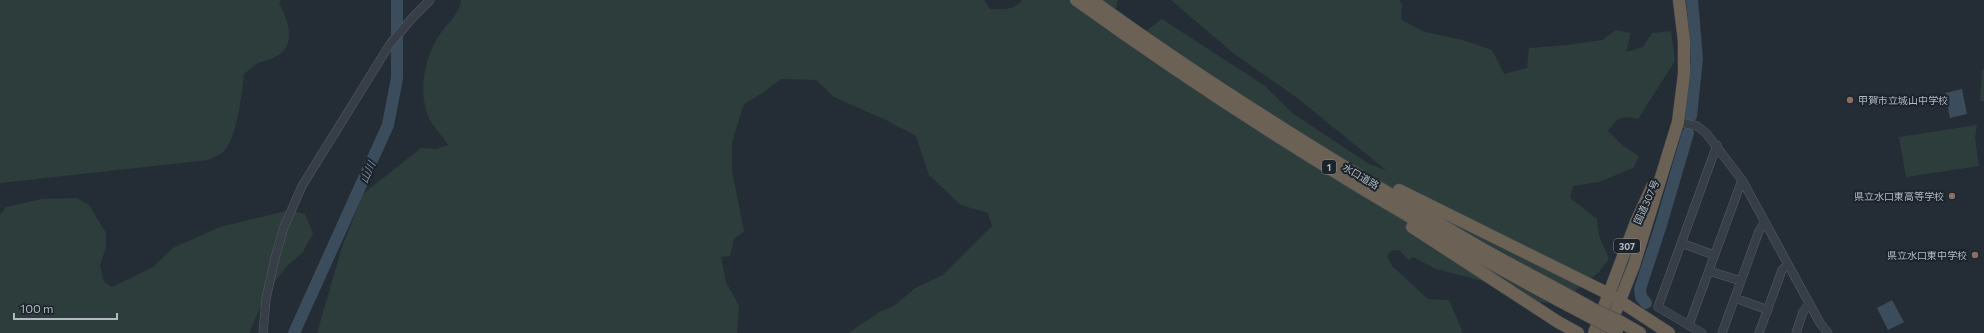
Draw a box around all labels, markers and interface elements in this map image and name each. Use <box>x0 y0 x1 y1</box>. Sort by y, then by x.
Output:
place label: 甲賀市立城山中学校 <box>1858 94 1948 106</box>
marker: 甲賀市立城山中学校 <box>1845 95 1855 105</box>
water label: 山川 <box>357 158 378 185</box>
road number: 1 <box>1322 160 1336 174</box>
street label: 水口道路 <box>1341 161 1381 191</box>
street label: 国道307号 <box>1631 178 1661 226</box>
place label: 県立水口東高等学校 <box>1854 190 1944 202</box>
marker: 県立水口東高等学校 <box>1947 191 1957 201</box>
road number: 307 <box>1614 239 1640 253</box>
place label: 県立水口東中学校 <box>1887 249 1967 261</box>
marker: 県立水口東中学校 <box>1970 250 1980 260</box>
scale bar <box>14 295 117 321</box>
text: 100 m <box>20 301 54 315</box>

